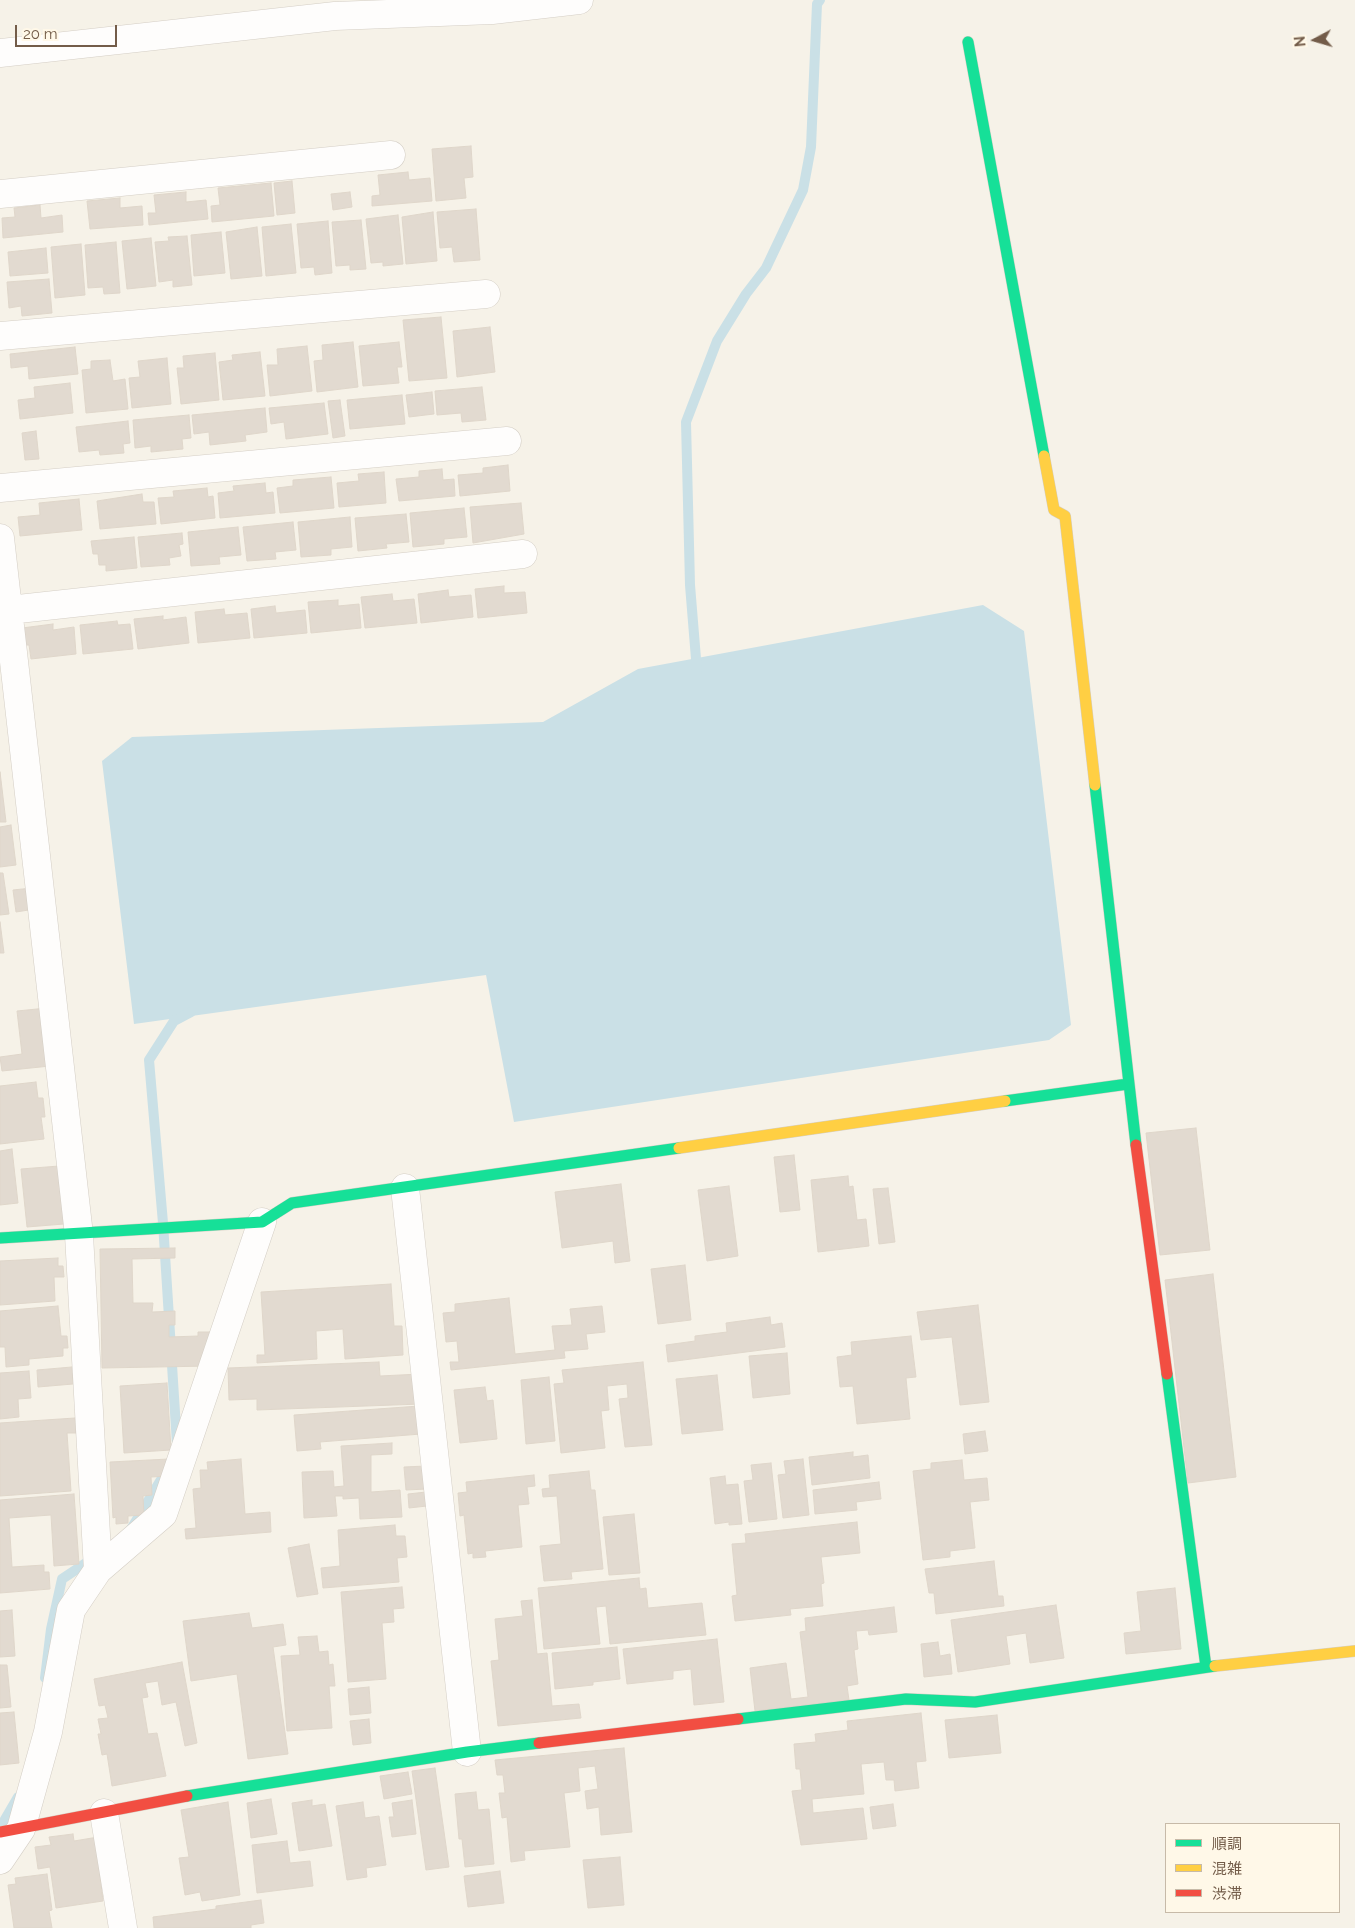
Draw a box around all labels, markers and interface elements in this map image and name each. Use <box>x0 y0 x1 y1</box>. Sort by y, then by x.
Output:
scale bar <box>18 15 120 47</box>
north arrow <box>1290 15 1340 65</box>
text: 20 m <box>23 25 58 43</box>
text: N <box>1292 35 1309 48</box>
legend <box>1165 1823 1340 1913</box>
text: 順調 <box>1212 1835 1242 1853</box>
text: 混雑 <box>1212 1860 1242 1878</box>
text: 渋滞 <box>1212 1885 1242 1903</box>

